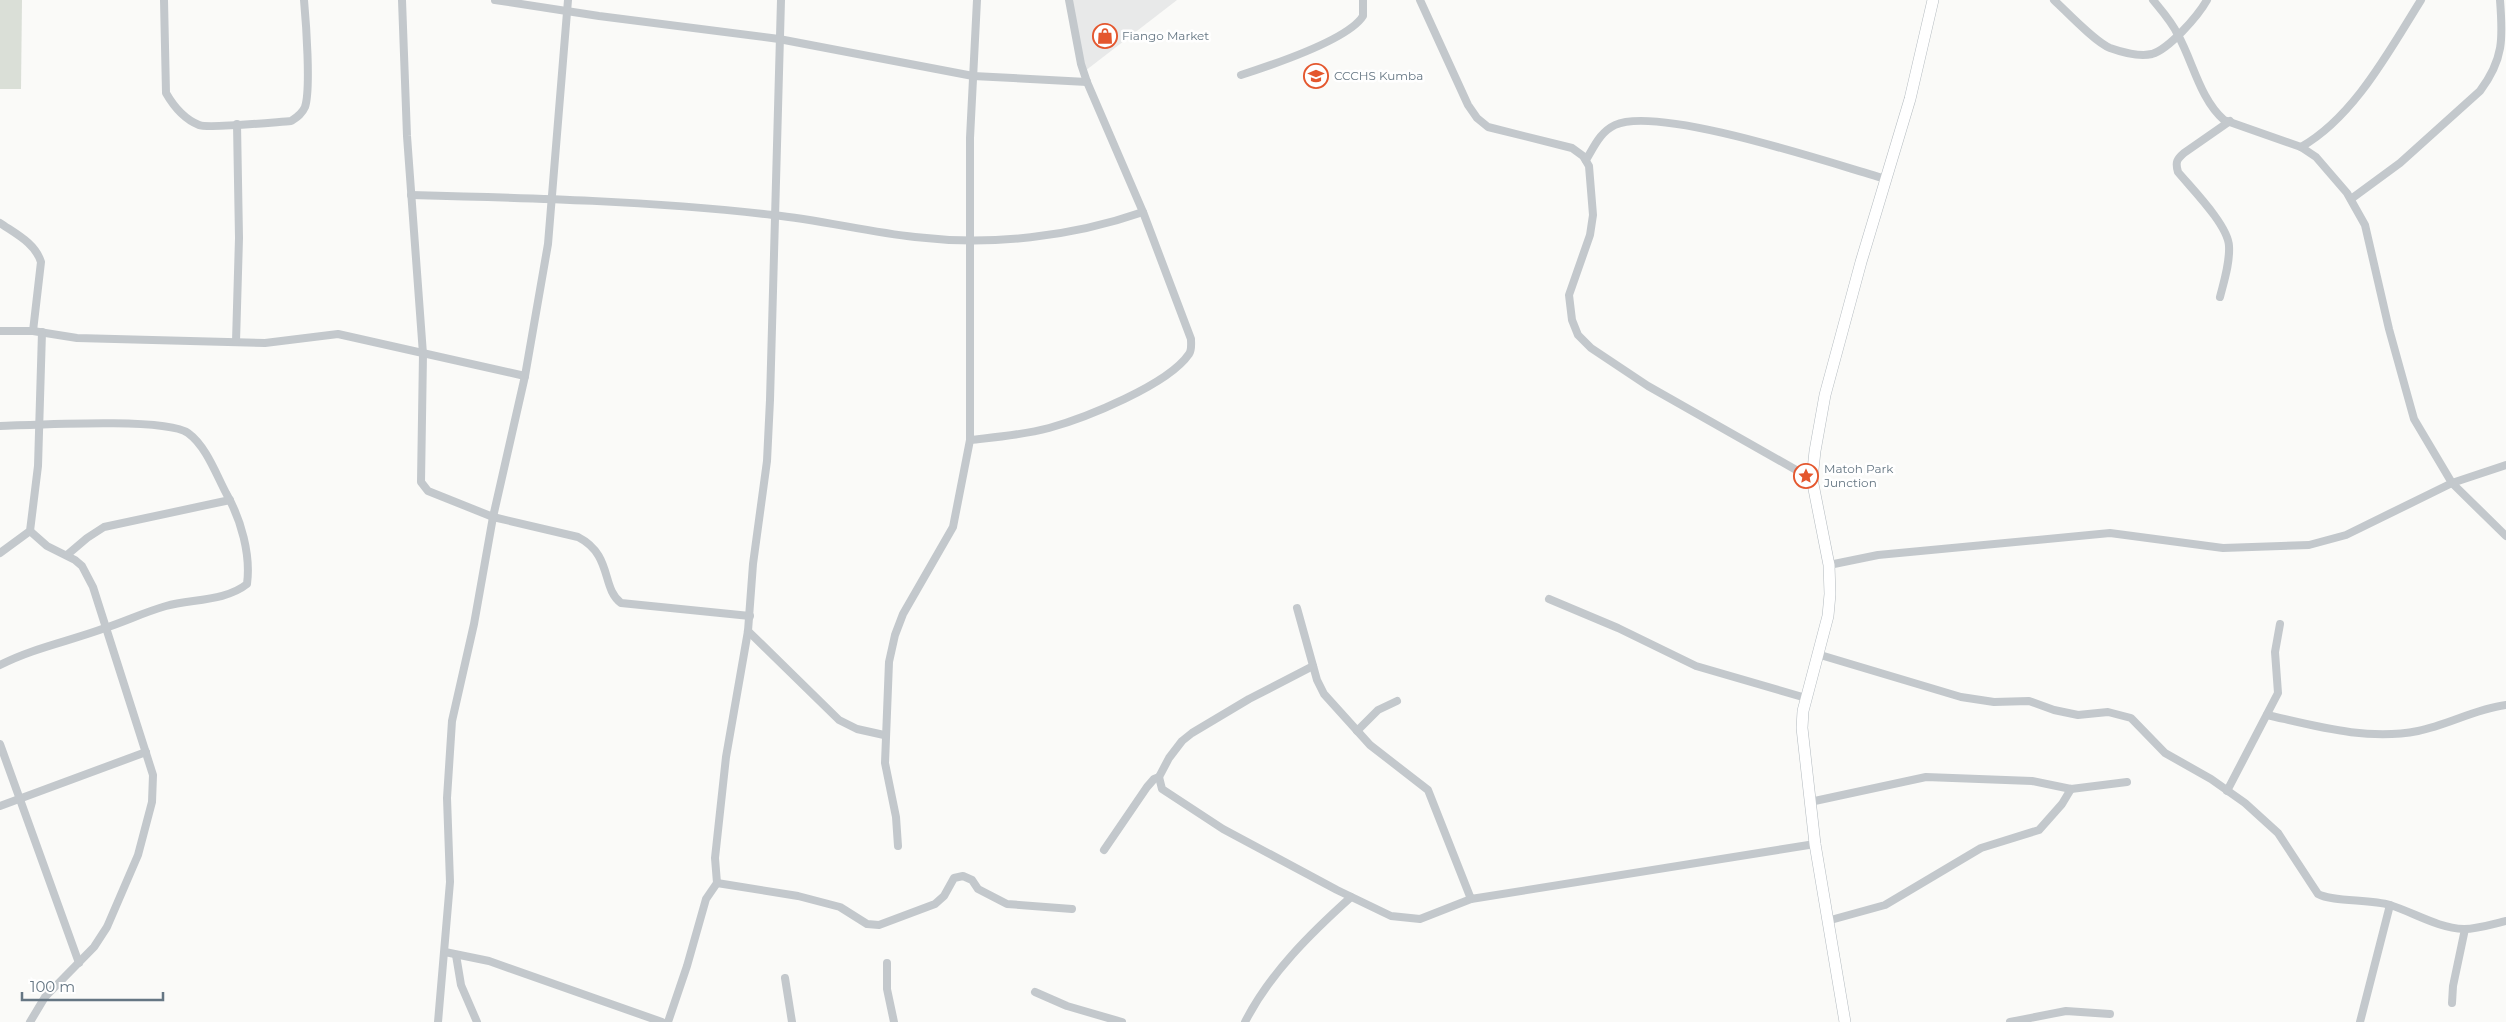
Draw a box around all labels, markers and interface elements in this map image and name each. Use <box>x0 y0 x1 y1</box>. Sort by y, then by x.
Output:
shop icon: Fiango Market <box>1092 23 1118 49</box>
place label: Fiango Market <box>1122 28 1209 43</box>
school or university icon: CCCHS Kumba <box>1303 63 1329 89</box>
place label: CCCHS Kumba <box>1334 68 1423 83</box>
place label: Matoh Park Junction <box>1823 461 1894 490</box>
place icon: Matoh Park Junction <box>1793 463 1819 489</box>
scale bar <box>22 970 164 1002</box>
text: 100 m <box>30 977 75 996</box>

